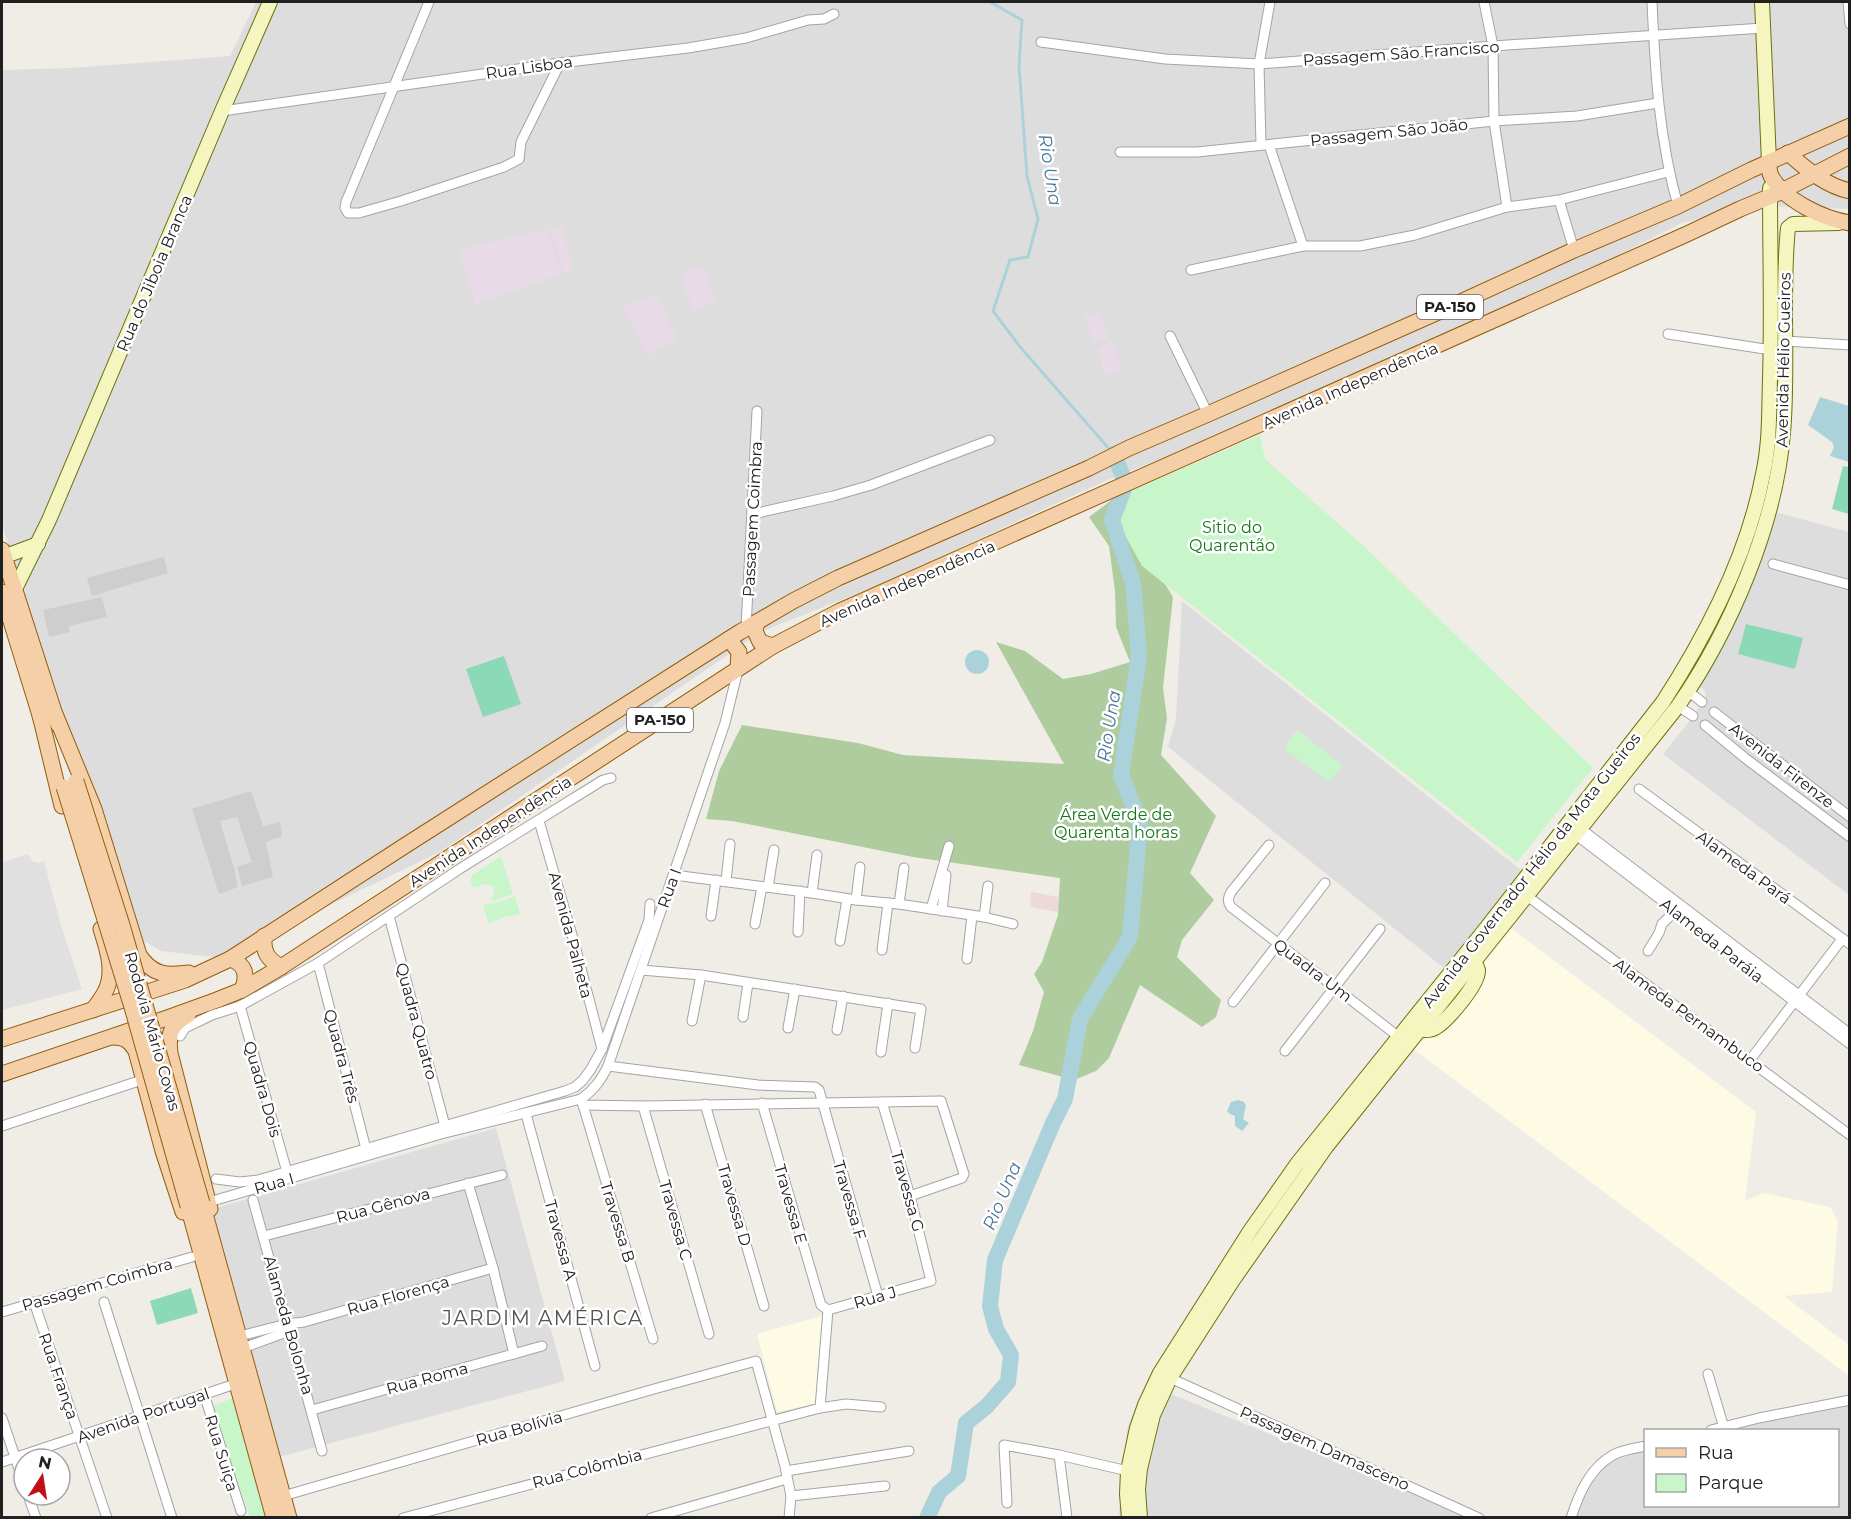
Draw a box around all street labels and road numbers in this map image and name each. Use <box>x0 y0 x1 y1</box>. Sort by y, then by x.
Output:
street label: Passagem São Francisco <box>1302 37 1500 70</box>
street label: Rua Lisboa <box>484 52 574 83</box>
street label: Passagem São João <box>1309 115 1469 150</box>
street label: Rua do Jiboia Branca <box>113 192 196 355</box>
street label: Avenida Hélio Gueiros <box>1772 272 1795 448</box>
road number: PA-150 <box>1417 295 1483 319</box>
street label: Avenida Independência <box>1259 338 1441 433</box>
street label: Passagem Coimbra <box>739 441 766 597</box>
street label: Avenida Independência <box>816 536 998 631</box>
road number: PA-150 <box>627 708 693 732</box>
street label: Avenida Firenze <box>1726 719 1838 812</box>
street label: Avenida Governador Hélio da Mota Gueiros <box>1418 729 1645 1011</box>
street label: Avenida Independência <box>405 772 575 891</box>
street label: Alameda Pará <box>1693 827 1795 908</box>
street label: Rua I <box>654 866 685 911</box>
street label: Avenida Palheta <box>545 870 596 1000</box>
street label: Alameda Paráia <box>1656 894 1767 987</box>
street label: Quadra Um <box>1270 935 1356 1006</box>
street label: Rodovia Mário Covas <box>121 949 184 1113</box>
street label: Alameda Pernambuco <box>1610 954 1768 1076</box>
street label: Quadra Quatro <box>392 961 441 1082</box>
street label: Quadra Três <box>320 1007 363 1105</box>
street label: Quadra Dois <box>240 1039 285 1140</box>
street label: Travessa G <box>887 1148 928 1234</box>
street label: Travessa F <box>829 1158 870 1242</box>
street label: Travessa D <box>714 1162 755 1248</box>
street label: Travessa E <box>770 1162 811 1246</box>
street label: Rua I <box>252 1169 296 1198</box>
street label: Travessa C <box>655 1178 696 1263</box>
street label: Travessa B <box>596 1179 639 1265</box>
street label: Rua Gênova <box>334 1184 432 1227</box>
street label: Travessa A <box>541 1198 581 1283</box>
street label: Alameda Bolonha <box>260 1253 317 1397</box>
street label: Passagem Coimbra <box>20 1254 175 1315</box>
street label: Rua Florença <box>345 1272 451 1319</box>
street label: Rua J <box>851 1282 899 1313</box>
street label: Rua França <box>35 1330 82 1422</box>
street label: Rua Roma <box>384 1358 470 1399</box>
street label: Avenida Portugal <box>75 1384 212 1447</box>
street label: Passagem Damasceno <box>1237 1402 1413 1495</box>
street label: Rua Bolívia <box>474 1407 565 1450</box>
street label: Rua Suiça <box>201 1412 242 1494</box>
street label: Rua Colômbia <box>530 1445 644 1492</box>

